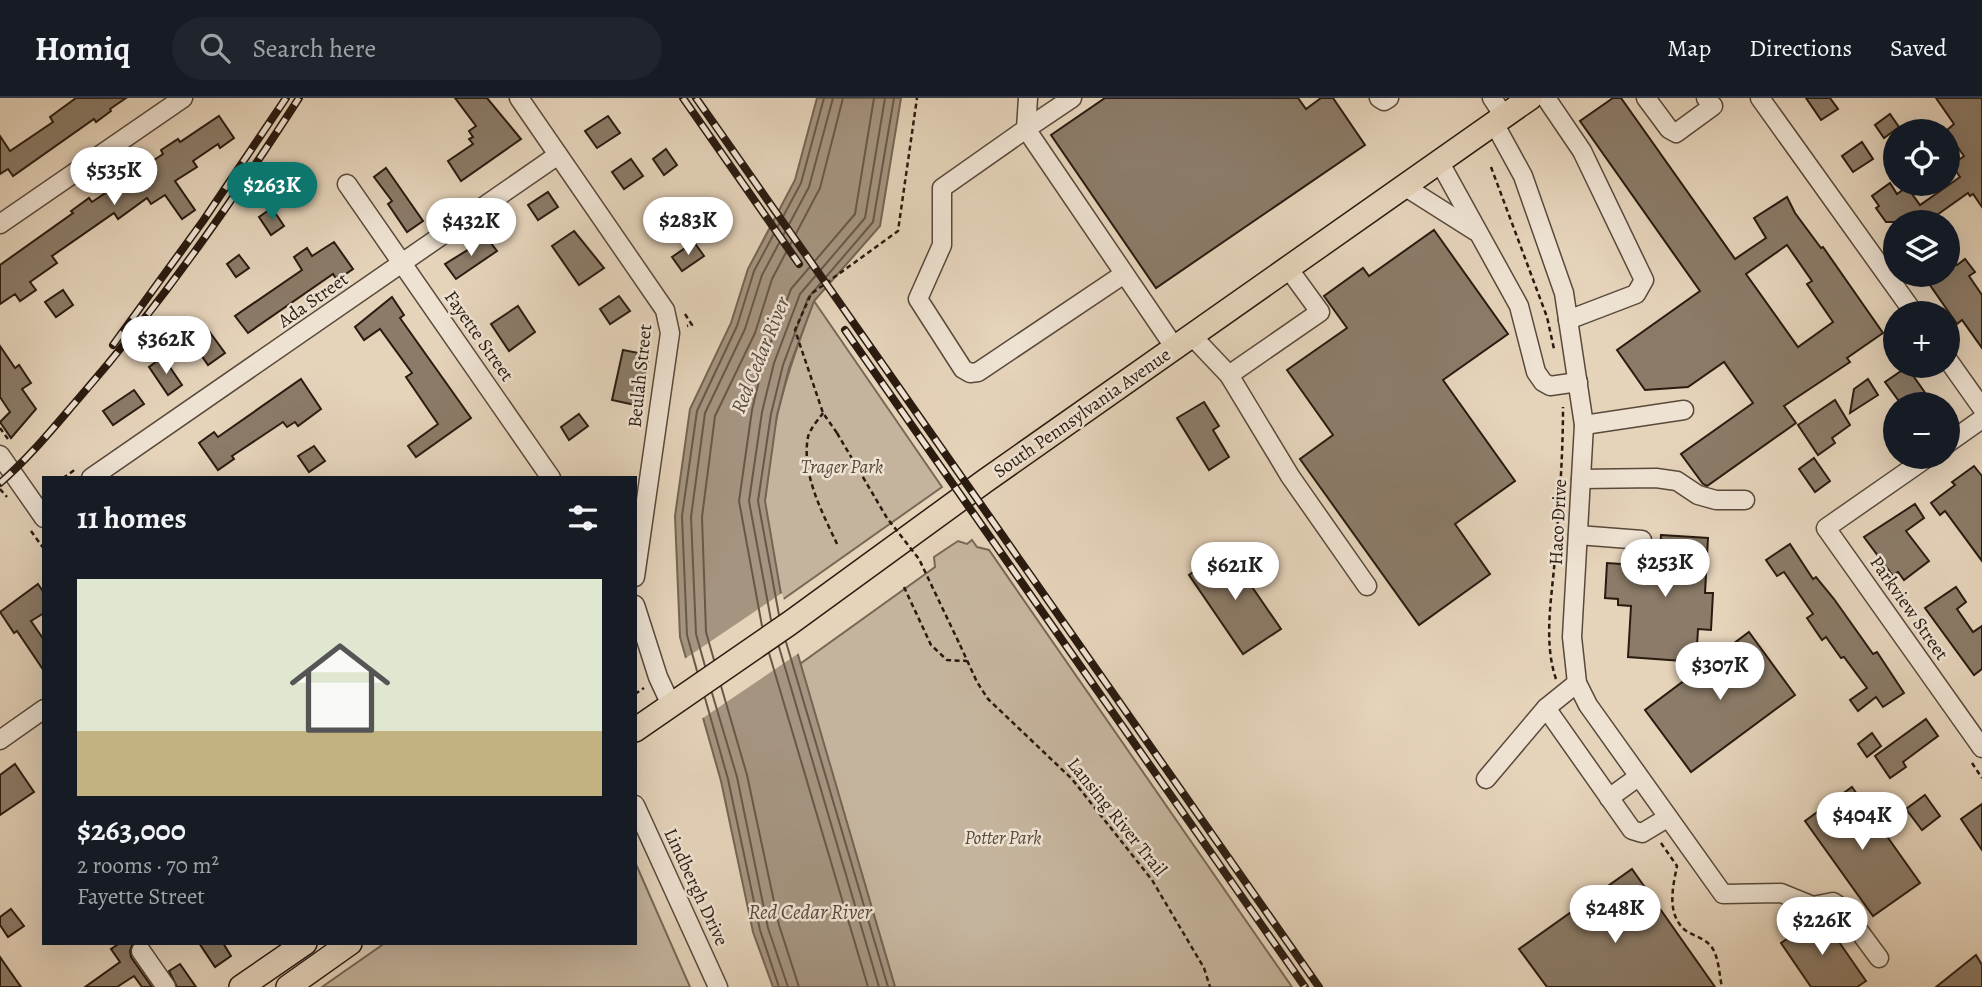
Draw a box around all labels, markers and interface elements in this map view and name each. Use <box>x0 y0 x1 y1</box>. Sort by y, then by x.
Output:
search box <box>172 17 662 80</box>
text: Homiq <box>35 26 130 71</box>
icon: search <box>196 29 234 67</box>
text: Search here <box>252 31 376 66</box>
text: Map <box>1667 32 1711 64</box>
text: Directions <box>1749 32 1852 64</box>
text: Saved <box>1890 32 1947 64</box>
map controls <box>1883 119 1960 469</box>
button: locate <box>1883 119 1960 196</box>
pin: $535K <box>65 148 163 207</box>
text: $535K <box>86 154 142 185</box>
pin: $263K <box>223 162 321 222</box>
text: $263K <box>243 169 301 200</box>
pin: $432K <box>422 198 520 258</box>
pin: $283K <box>639 198 737 257</box>
text: $283K <box>659 204 717 235</box>
text: $432K <box>442 205 500 236</box>
button: layers <box>1883 210 1960 287</box>
street label: Ada Street <box>272 266 353 334</box>
street label: Fayette Street <box>438 285 520 387</box>
water label: Red Cedar River <box>724 292 796 417</box>
button: + <box>1883 301 1960 378</box>
pin: $362K <box>117 316 215 376</box>
text: $362K <box>137 323 195 354</box>
street label: Beulah Street <box>622 323 658 429</box>
street label: South Pennsylvania Avenue <box>988 342 1176 484</box>
button: − <box>1883 392 1960 469</box>
park label: Trager Park <box>801 454 883 480</box>
street label: Haco Drive <box>1543 478 1573 566</box>
text: 11 homes <box>77 498 187 538</box>
icon: filters <box>564 499 602 537</box>
pin: $253K <box>1616 540 1714 599</box>
pin: $621K <box>1186 542 1284 602</box>
text: $253K <box>1637 546 1693 577</box>
text: $621K <box>1207 549 1263 580</box>
street label: Parkview Street <box>1863 551 1955 665</box>
icon: home <box>277 625 403 751</box>
pin: $307K <box>1671 642 1769 702</box>
text: $307K <box>1691 649 1749 680</box>
street label: Lansing River Trail <box>1061 752 1173 882</box>
pin: $404K <box>1813 792 1911 852</box>
text: $404K <box>1832 799 1892 830</box>
text: $263,000 <box>77 810 186 850</box>
street label: Lindbergh Drive <box>657 824 735 950</box>
park label: Potter Park <box>964 825 1042 851</box>
text: 2 rooms · 70 m² <box>77 850 219 881</box>
text: Fayette Street <box>77 881 205 912</box>
pin: $248K <box>1566 886 1664 945</box>
text: $248K <box>1586 892 1644 923</box>
water label: Red Cedar River <box>748 898 872 926</box>
pin: $226K <box>1773 898 1871 957</box>
text: $226K <box>1793 904 1851 935</box>

